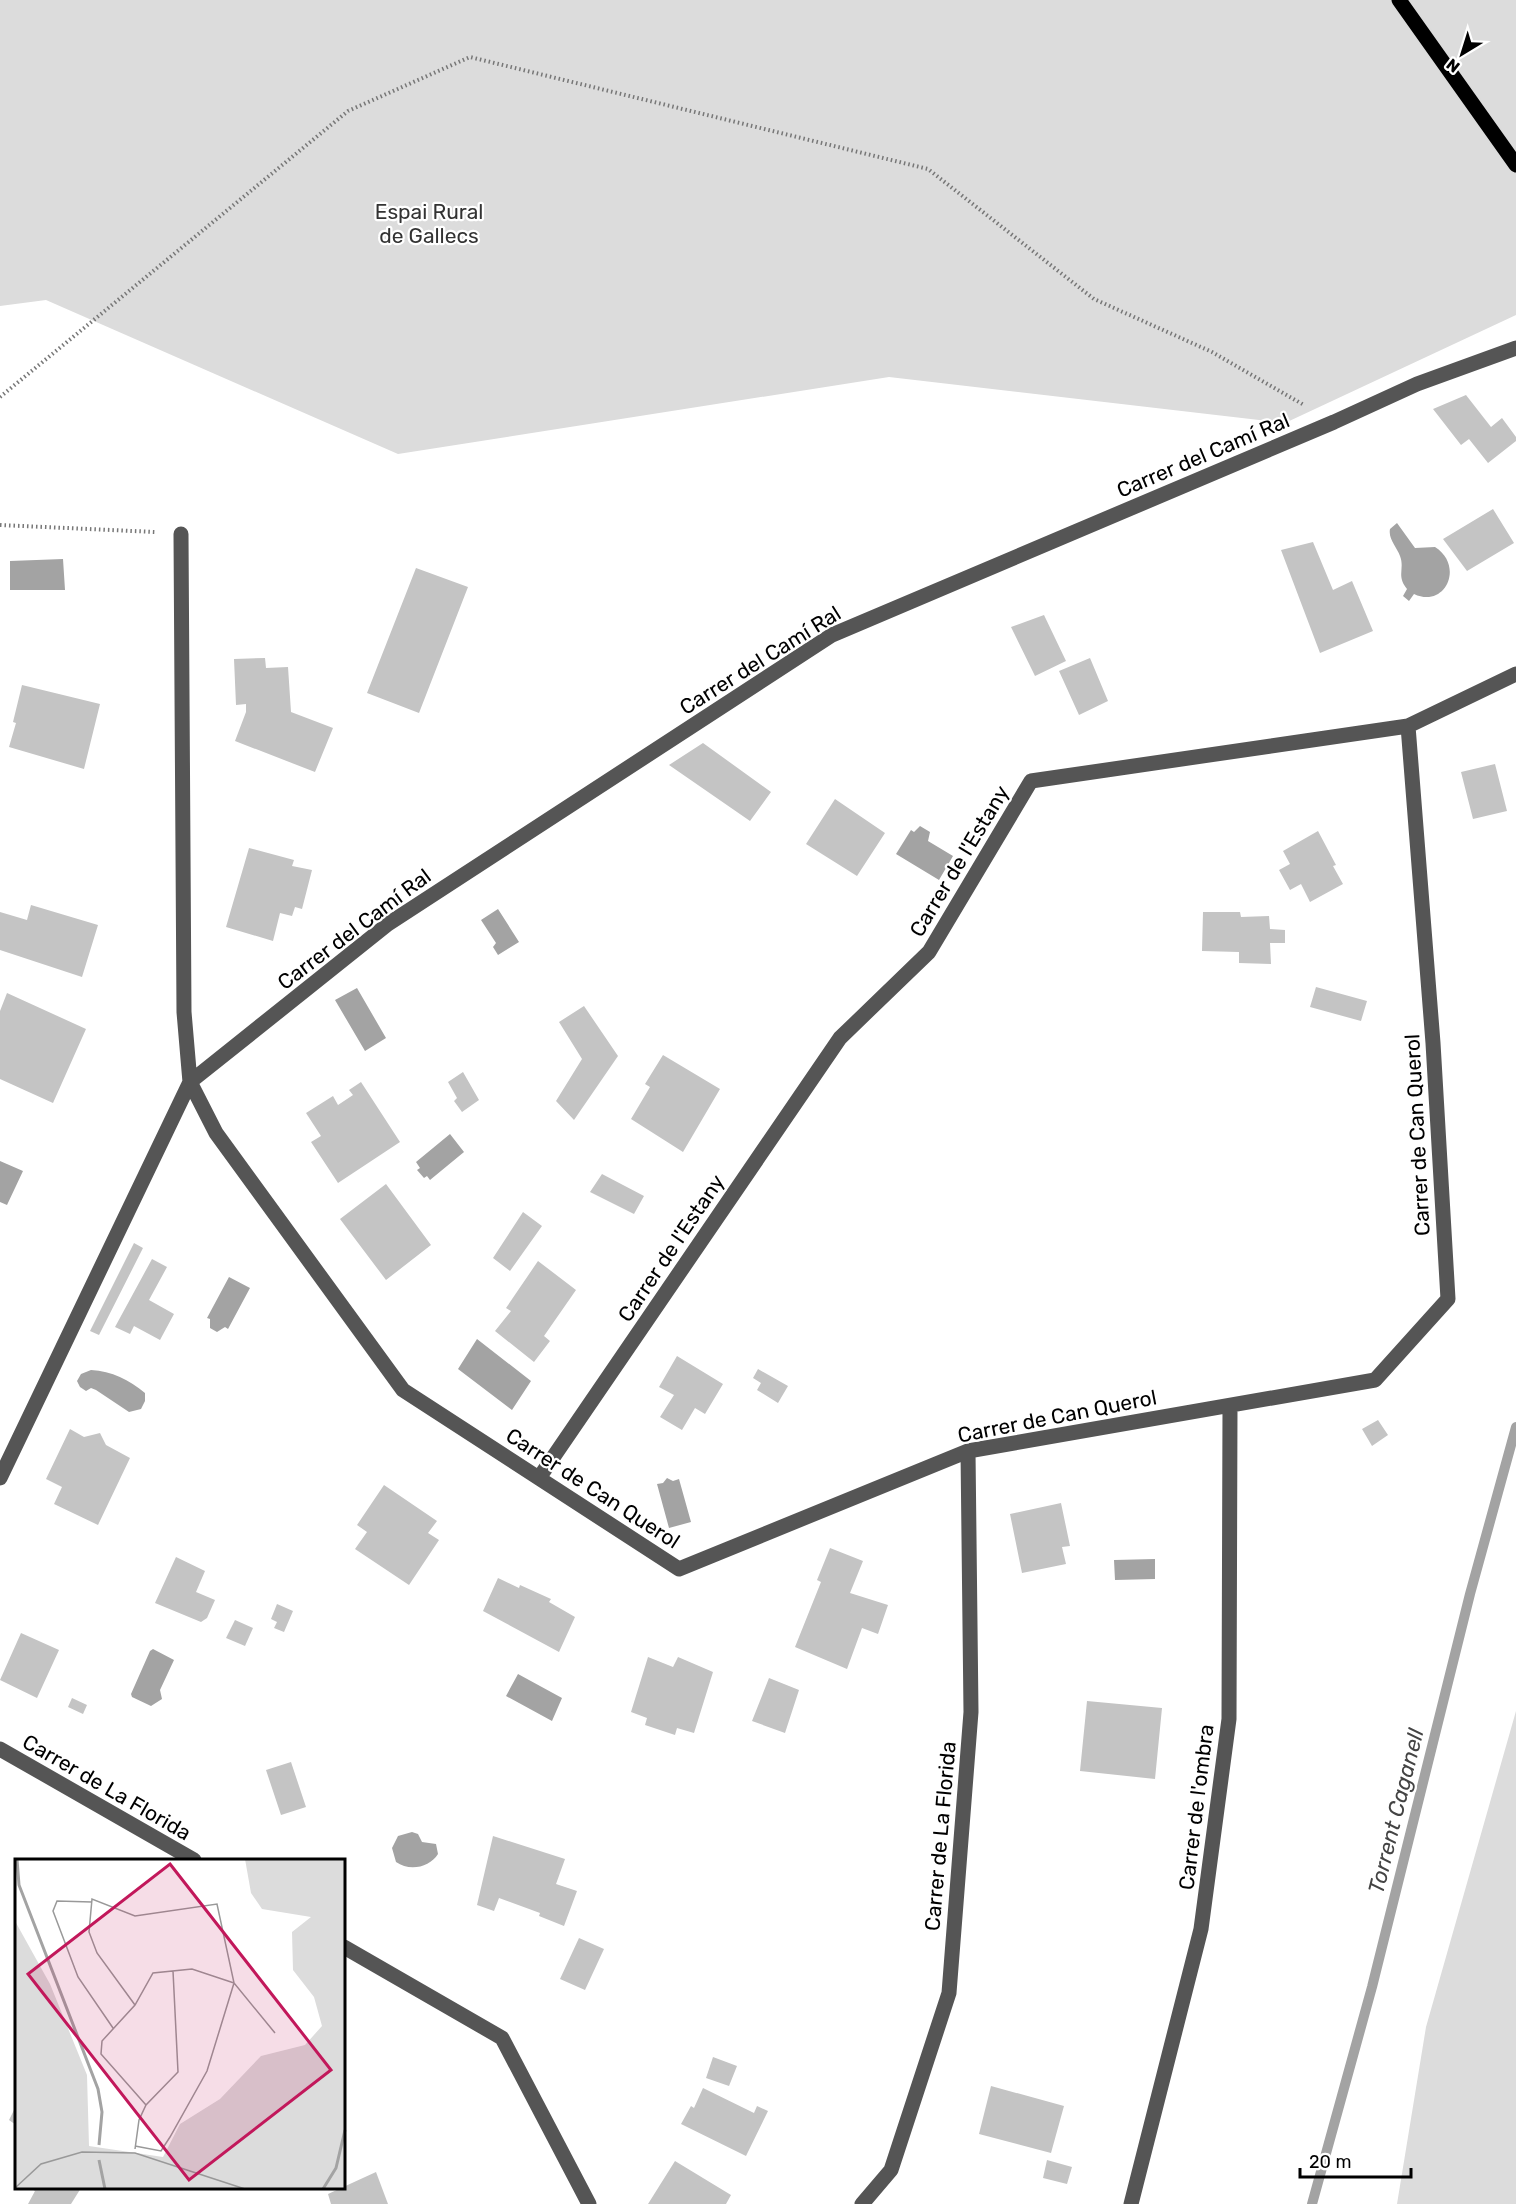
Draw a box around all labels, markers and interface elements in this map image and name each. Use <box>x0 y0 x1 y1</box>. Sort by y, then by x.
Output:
north arrow <box>1432 24 1492 84</box>
text: N <box>1443 54 1463 76</box>
park label: Espai Rural de Gallecs <box>375 199 483 248</box>
street label: Carrer del Camí Ral <box>1113 407 1293 503</box>
street label: Carrer del Camí Ral <box>675 600 845 720</box>
street label: Carrer de l'Estany <box>904 780 1014 941</box>
street label: Carrer del Camí Ral <box>273 863 435 995</box>
street label: Carrer de Can Querol <box>1399 1033 1435 1237</box>
street label: Carrer de l'Estany <box>613 1169 730 1326</box>
street label: Carrer de Can Querol <box>955 1384 1159 1448</box>
street label: Carrer de Can Querol <box>501 1422 685 1554</box>
street label: Carrer de l'ombra <box>1173 1723 1219 1891</box>
water label: Torrent Caganell <box>1362 1725 1430 1896</box>
street label: Carrer de La Florida <box>18 1729 196 1845</box>
street label: Carrer de La Florida <box>919 1740 961 1932</box>
inset map <box>15 1859 345 2189</box>
scale bar <box>1300 2141 1411 2179</box>
text: 20 m <box>1309 2151 1351 2173</box>

